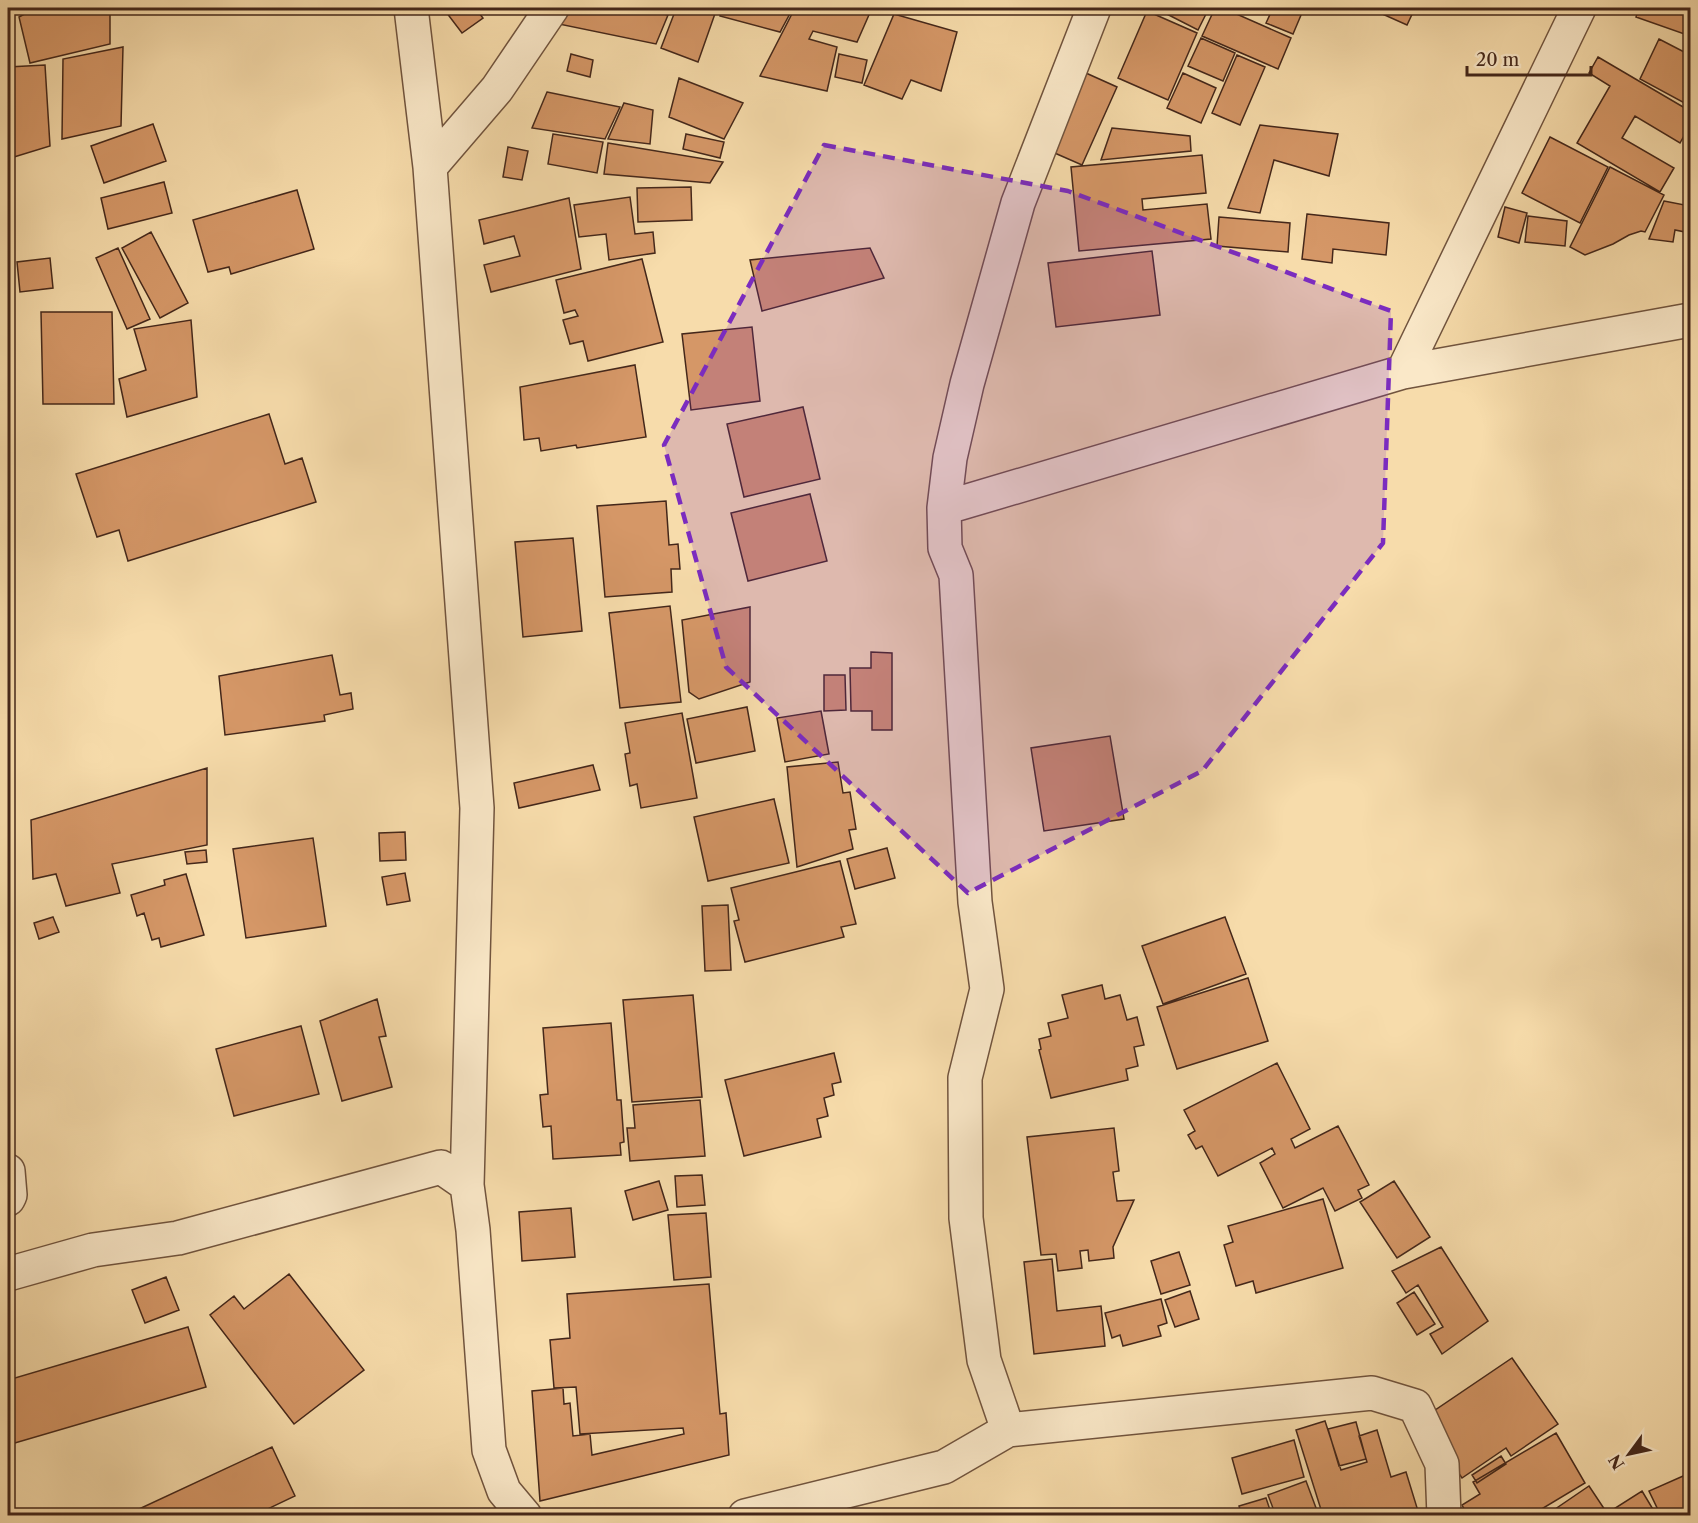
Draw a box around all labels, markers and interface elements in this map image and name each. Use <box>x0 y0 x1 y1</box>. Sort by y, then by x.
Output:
scale bar <box>1467 39 1592 77</box>
text: 20 m <box>1476 49 1520 71</box>
north arrow <box>1599 1424 1659 1484</box>
text: N <box>1604 1451 1629 1473</box>

